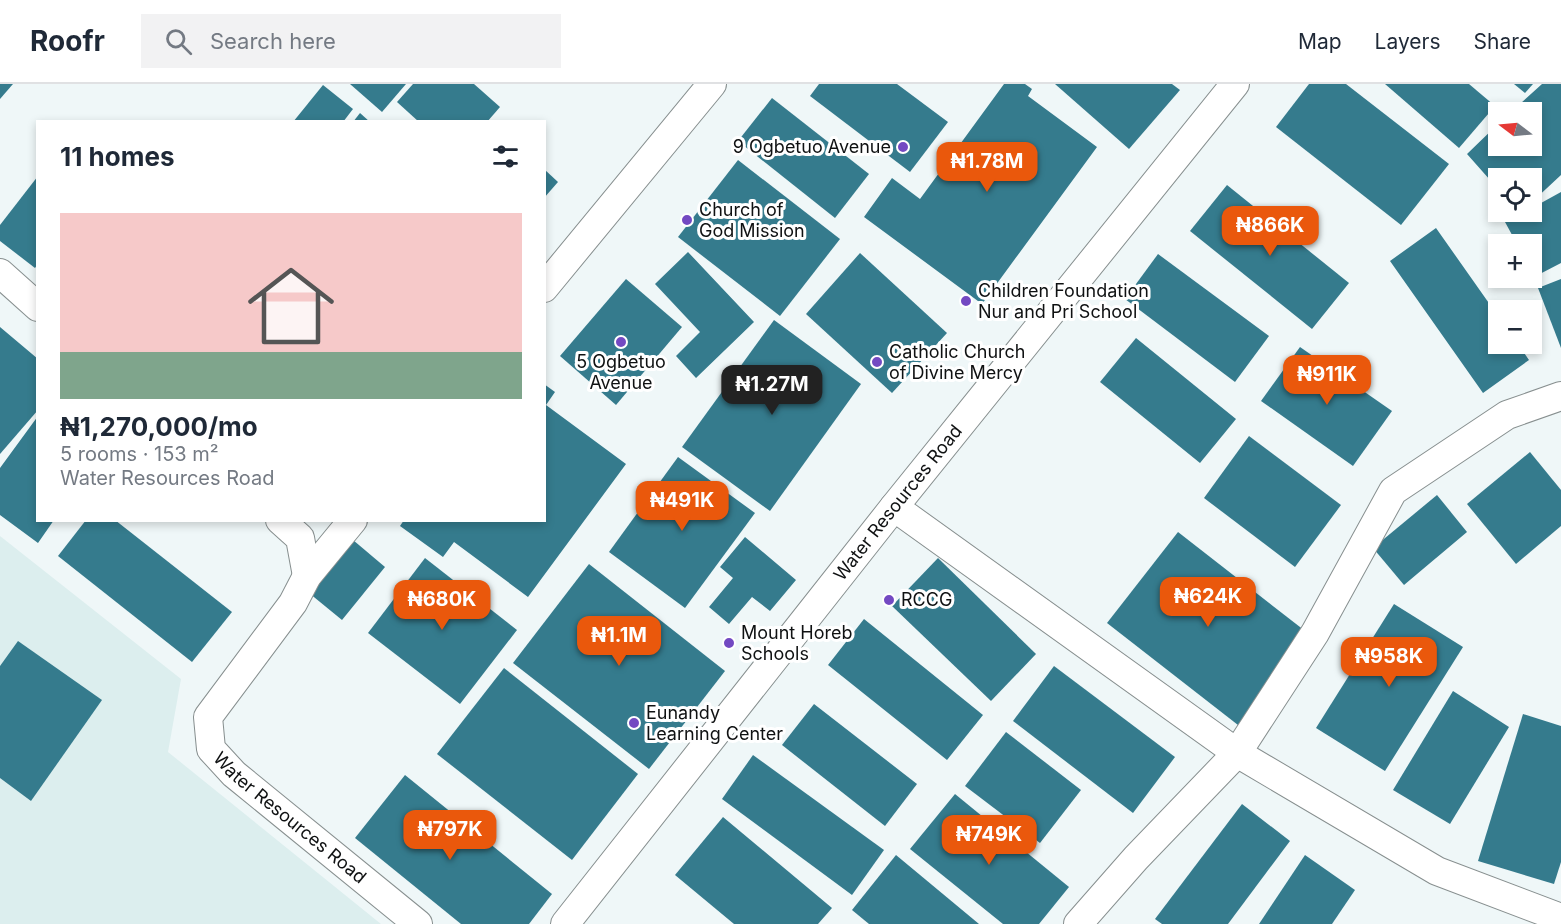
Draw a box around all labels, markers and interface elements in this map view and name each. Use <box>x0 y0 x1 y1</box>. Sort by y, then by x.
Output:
search box <box>141 14 561 68</box>
text: Roofr <box>30 24 105 58</box>
icon: search <box>162 25 195 58</box>
text: Search here <box>210 28 336 54</box>
text: Map <box>1298 29 1342 54</box>
text: Layers <box>1375 29 1441 54</box>
text: Share <box>1474 29 1531 54</box>
north arrow <box>1488 102 1542 156</box>
map controls <box>1488 102 1542 354</box>
place label: 9 Ogbetuo Avenue <box>733 136 891 157</box>
icon: filters <box>489 140 522 173</box>
marker: 9 Ogbetuo Avenue <box>896 140 910 154</box>
text: 11 homes <box>60 141 175 172</box>
pin: ₦1.78M <box>938 142 1036 193</box>
text: ₦1.78M <box>951 149 1023 173</box>
button: locate <box>1488 168 1542 222</box>
place label: Church of God Mission <box>699 199 805 241</box>
pin: ₦866K <box>1228 206 1312 257</box>
marker: Church of God Mission <box>680 213 694 227</box>
text: ₦866K <box>1236 213 1304 237</box>
button: + <box>1488 234 1542 288</box>
icon: home <box>237 252 345 360</box>
place label: Children Foundation Nur and Pri School <box>978 280 1149 322</box>
marker: Children Foundation Nur and Pri School <box>959 294 973 308</box>
button: − <box>1488 300 1542 354</box>
marker: 5 Ogbetuo Avenue <box>614 335 628 349</box>
place label: Catholic Church of Divine Mercy <box>889 341 1026 383</box>
place label: 5 Ogbetuo Avenue <box>576 351 666 393</box>
marker: Catholic Church of Divine Mercy <box>870 355 884 369</box>
pin: ₦911K <box>1285 355 1369 406</box>
text: ₦911K <box>1297 362 1357 386</box>
pin: ₦1.27M <box>723 365 821 416</box>
text: ₦1.27M <box>735 372 809 396</box>
text: ₦1,270,000/mo <box>60 411 258 442</box>
street label: Water Resources Road <box>829 420 966 584</box>
text: 5 rooms · 153 m² <box>60 442 219 466</box>
text: Water Resources Road <box>60 466 274 490</box>
pin: ₦491K <box>640 481 724 532</box>
text: ₦491K <box>650 488 714 512</box>
pin: ₦624K <box>1166 577 1250 628</box>
pin: ₦680K <box>400 580 484 631</box>
text: ₦624K <box>1174 584 1242 608</box>
text: ₦680K <box>407 587 477 611</box>
place label: RCCG <box>901 589 952 610</box>
marker: RCCG <box>882 593 896 607</box>
pin: ₦1.1M <box>577 616 661 667</box>
place label: Mount Horeb Schools <box>741 622 852 664</box>
text: ₦1.1M <box>591 623 647 647</box>
marker: Mount Horeb Schools <box>722 636 736 650</box>
pin: ₦958K <box>1347 637 1431 688</box>
text: ₦958K <box>1355 644 1423 668</box>
place label: Eunandy Learning Center <box>646 702 783 744</box>
marker: Eunandy Learning Center <box>627 716 641 730</box>
street label: Water Resources Road <box>209 748 371 887</box>
pin: ₦797K <box>408 810 492 861</box>
pin: ₦749K <box>947 815 1031 866</box>
text: ₦797K <box>417 817 483 841</box>
text: ₦749K <box>956 822 1022 846</box>

